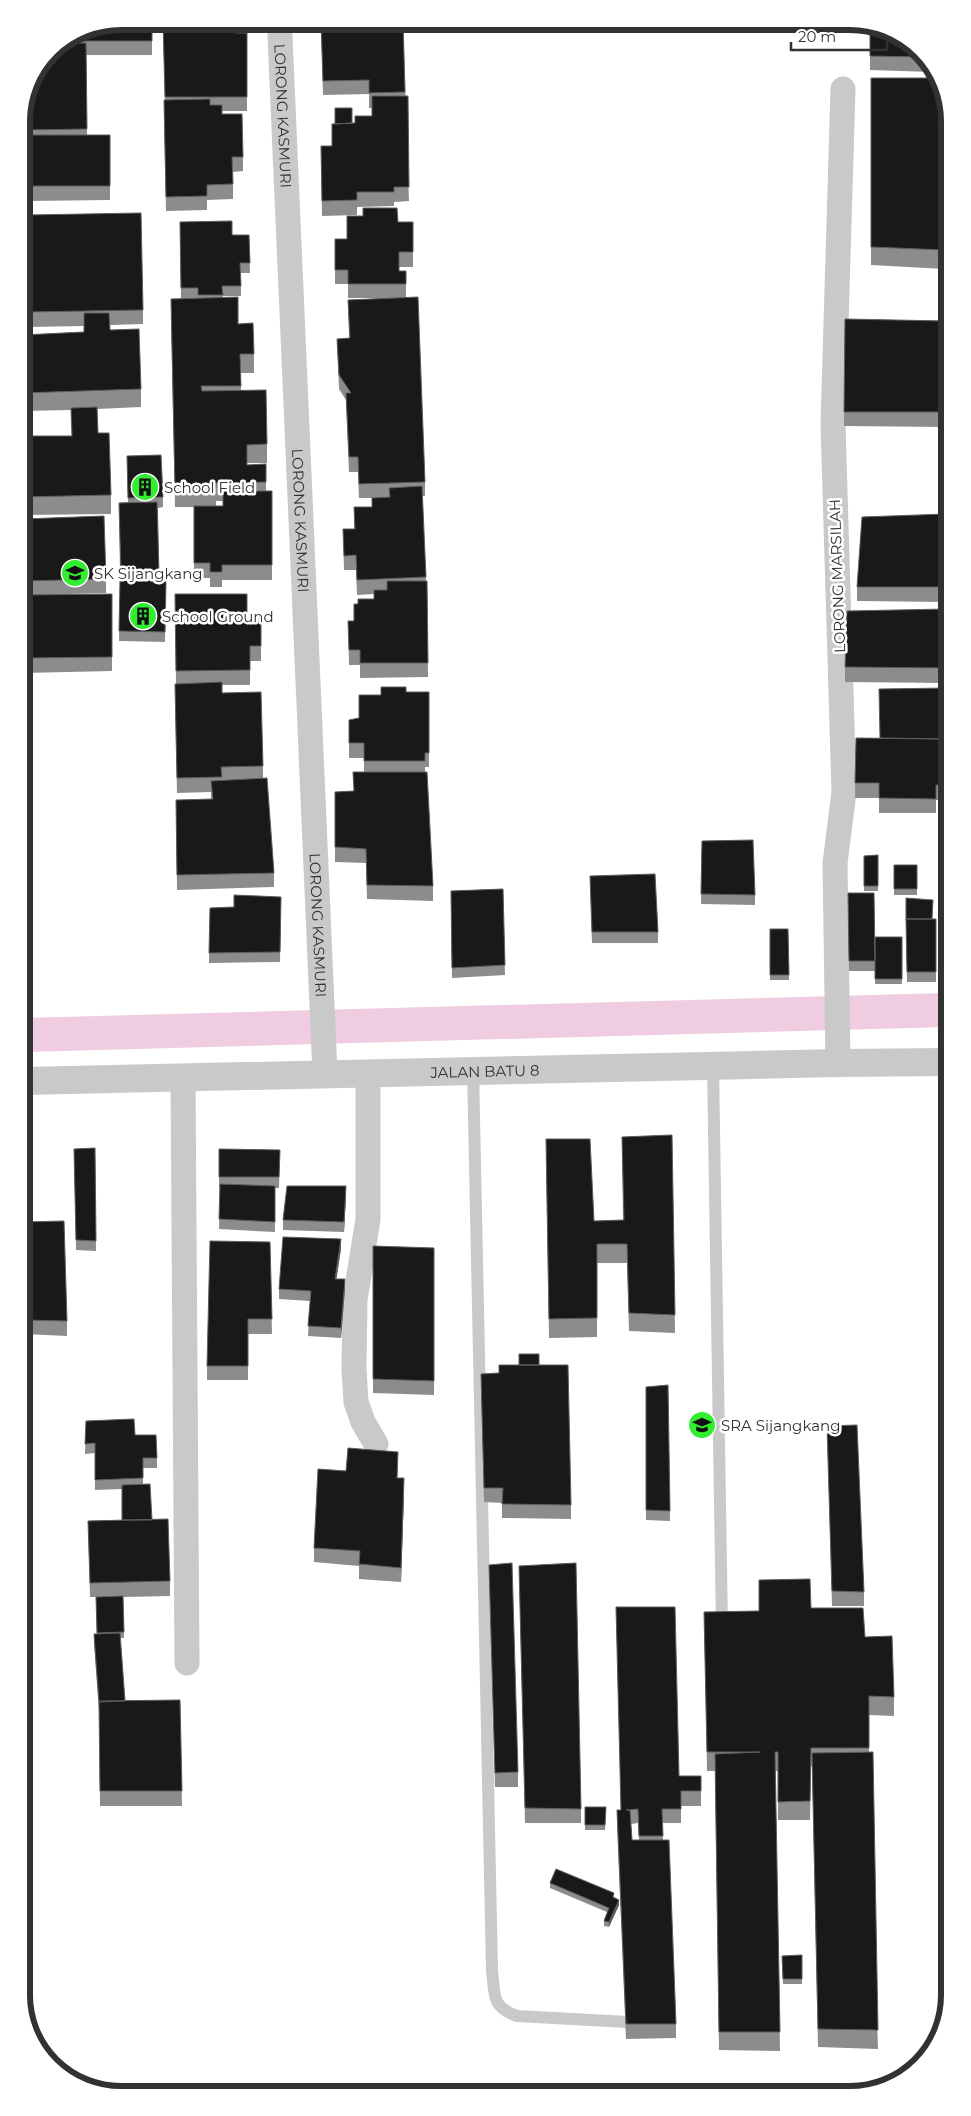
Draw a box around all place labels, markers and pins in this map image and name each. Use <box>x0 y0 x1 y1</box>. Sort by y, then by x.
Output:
building icon: School Field <box>130 472 160 502</box>
place label: School Field <box>164 478 255 497</box>
school or university icon: SK Sijangkang <box>60 558 90 588</box>
place label: SK Sijangkang <box>94 564 203 583</box>
building icon: School Ground <box>128 601 158 631</box>
place label: School Ground <box>162 607 274 626</box>
school or university icon: SRA Sijangkang <box>687 1410 717 1440</box>
place label: SRA Sijangkang <box>721 1416 840 1435</box>

